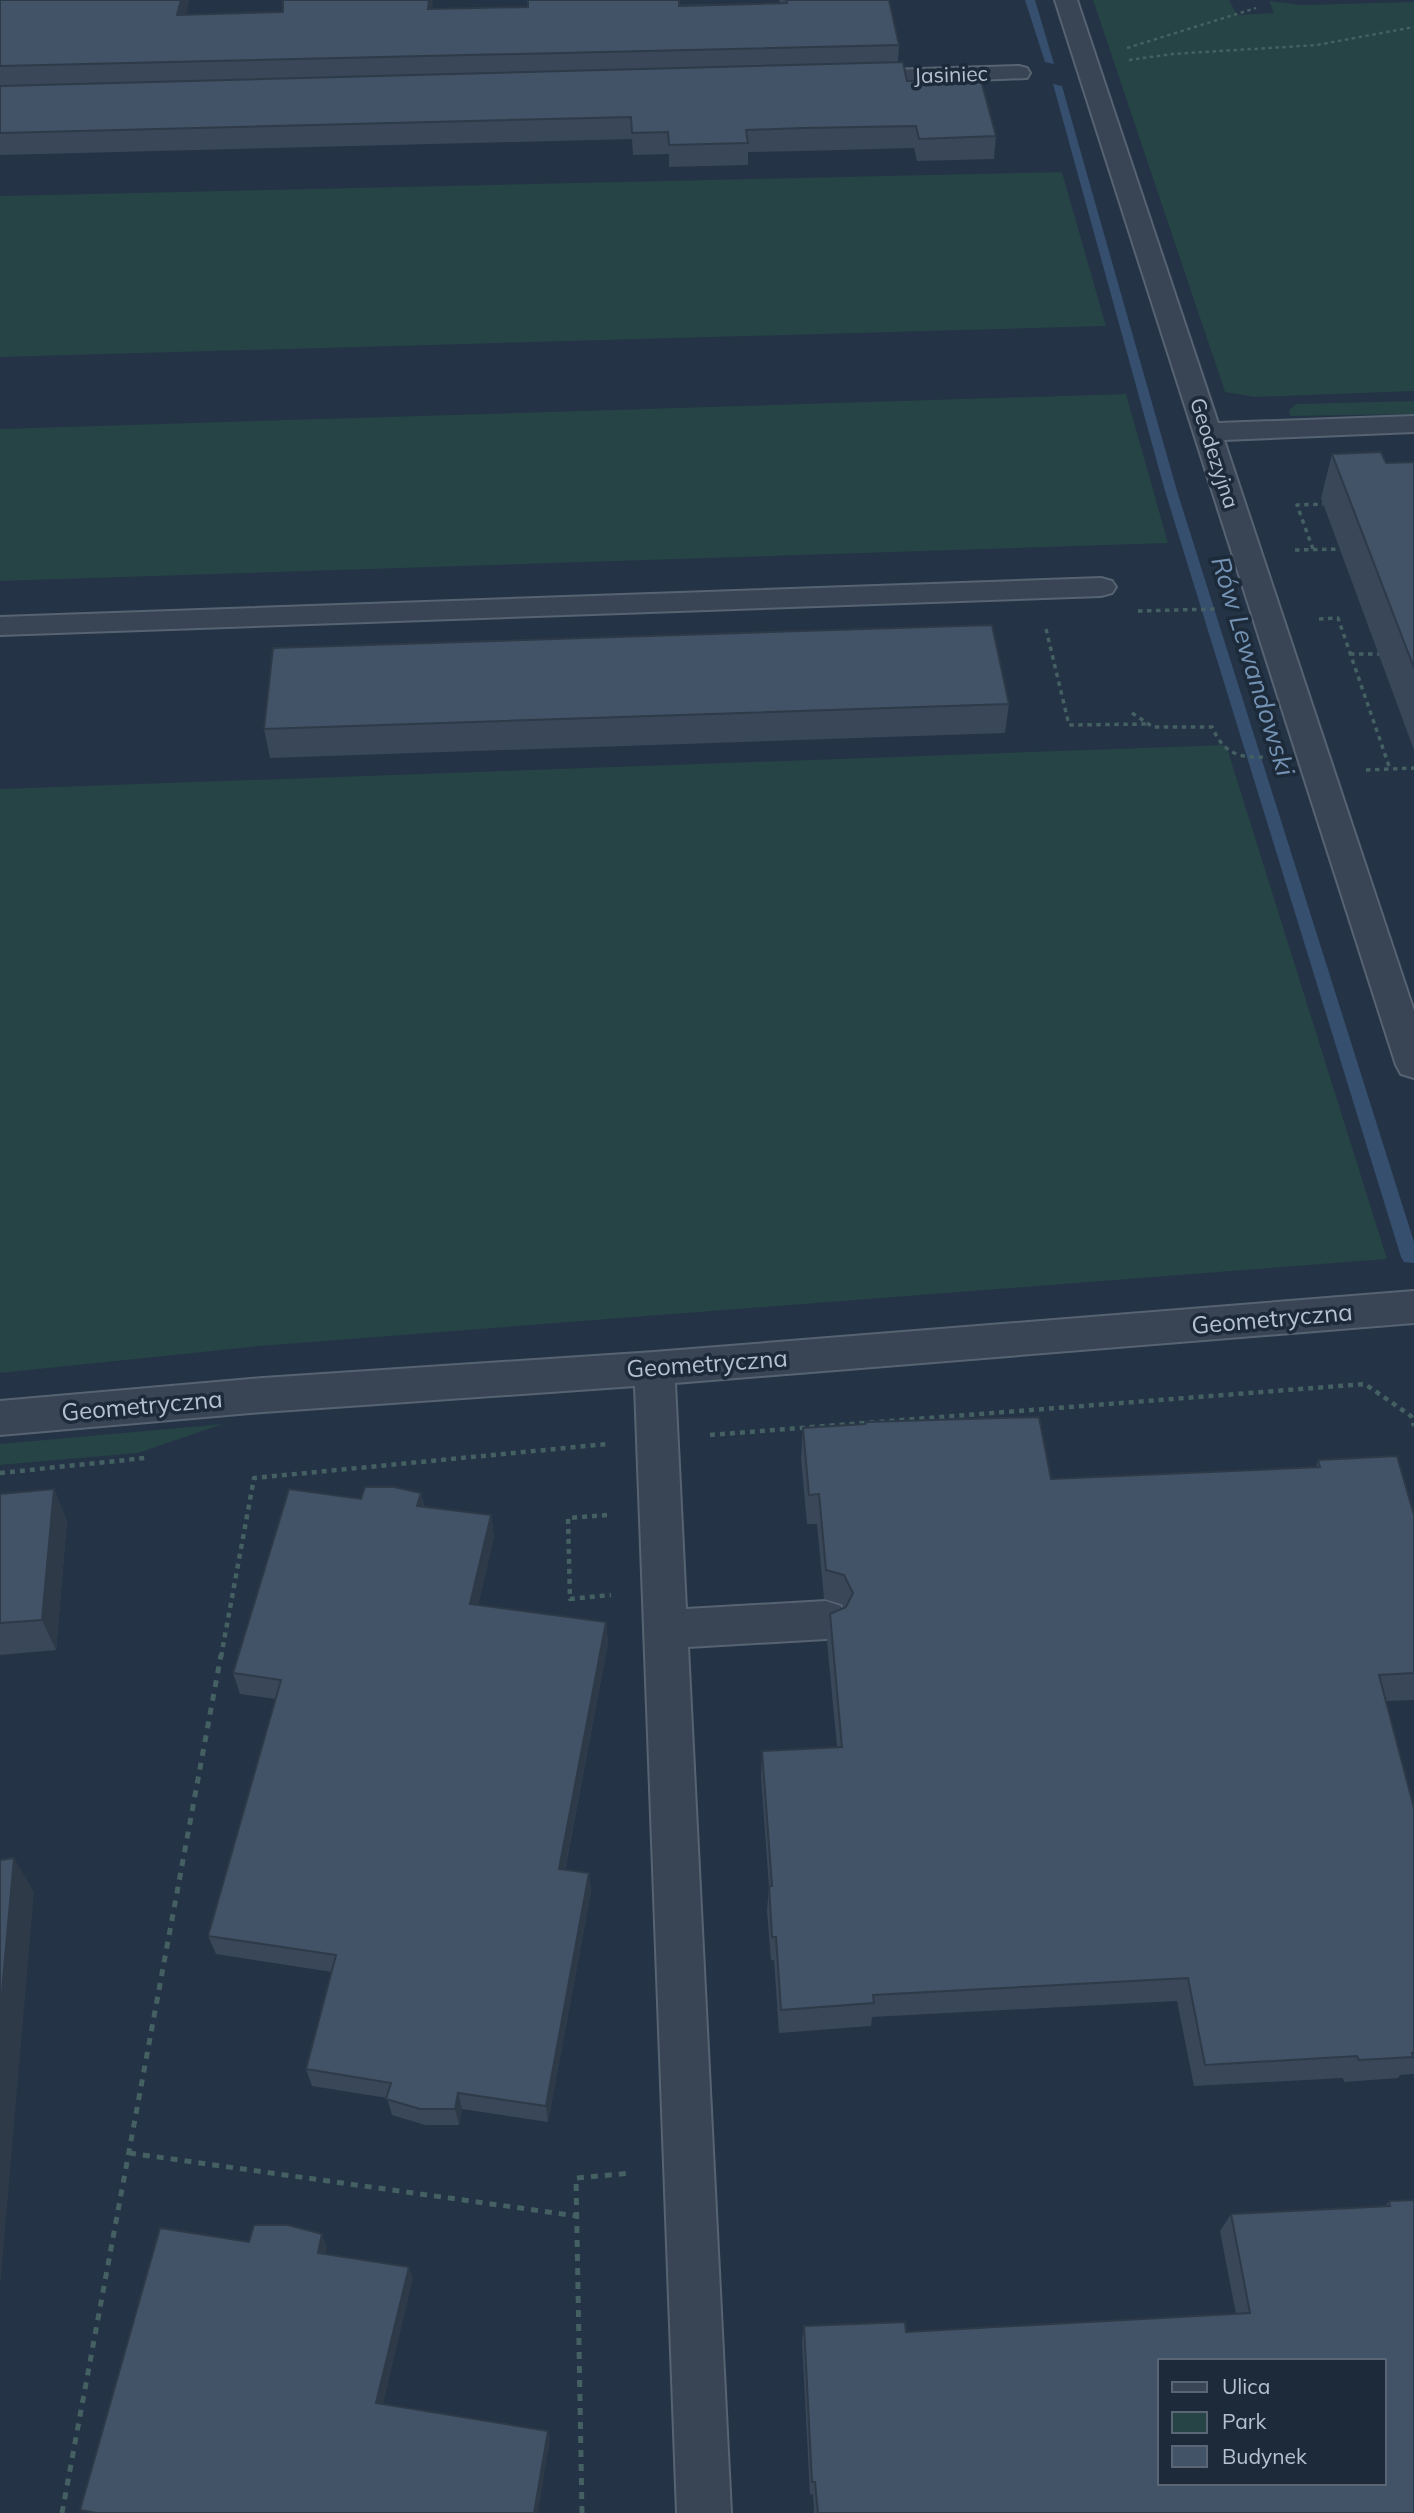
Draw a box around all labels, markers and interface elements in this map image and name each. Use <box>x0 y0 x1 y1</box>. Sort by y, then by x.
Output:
street label: Jasiniec <box>914 60 988 88</box>
street label: Geodezyjna <box>1185 394 1245 511</box>
water label: Rów Lewandowski <box>1204 552 1303 780</box>
street label: Geometryczna <box>1190 1296 1354 1340</box>
street label: Geometryczna <box>625 1342 789 1384</box>
street label: Geometryczna <box>60 1383 224 1427</box>
legend <box>1158 2359 1386 2485</box>
text: Ulica <box>1222 2373 1270 2399</box>
text: Park <box>1222 2408 1266 2434</box>
text: Budynek <box>1222 2443 1307 2469</box>

